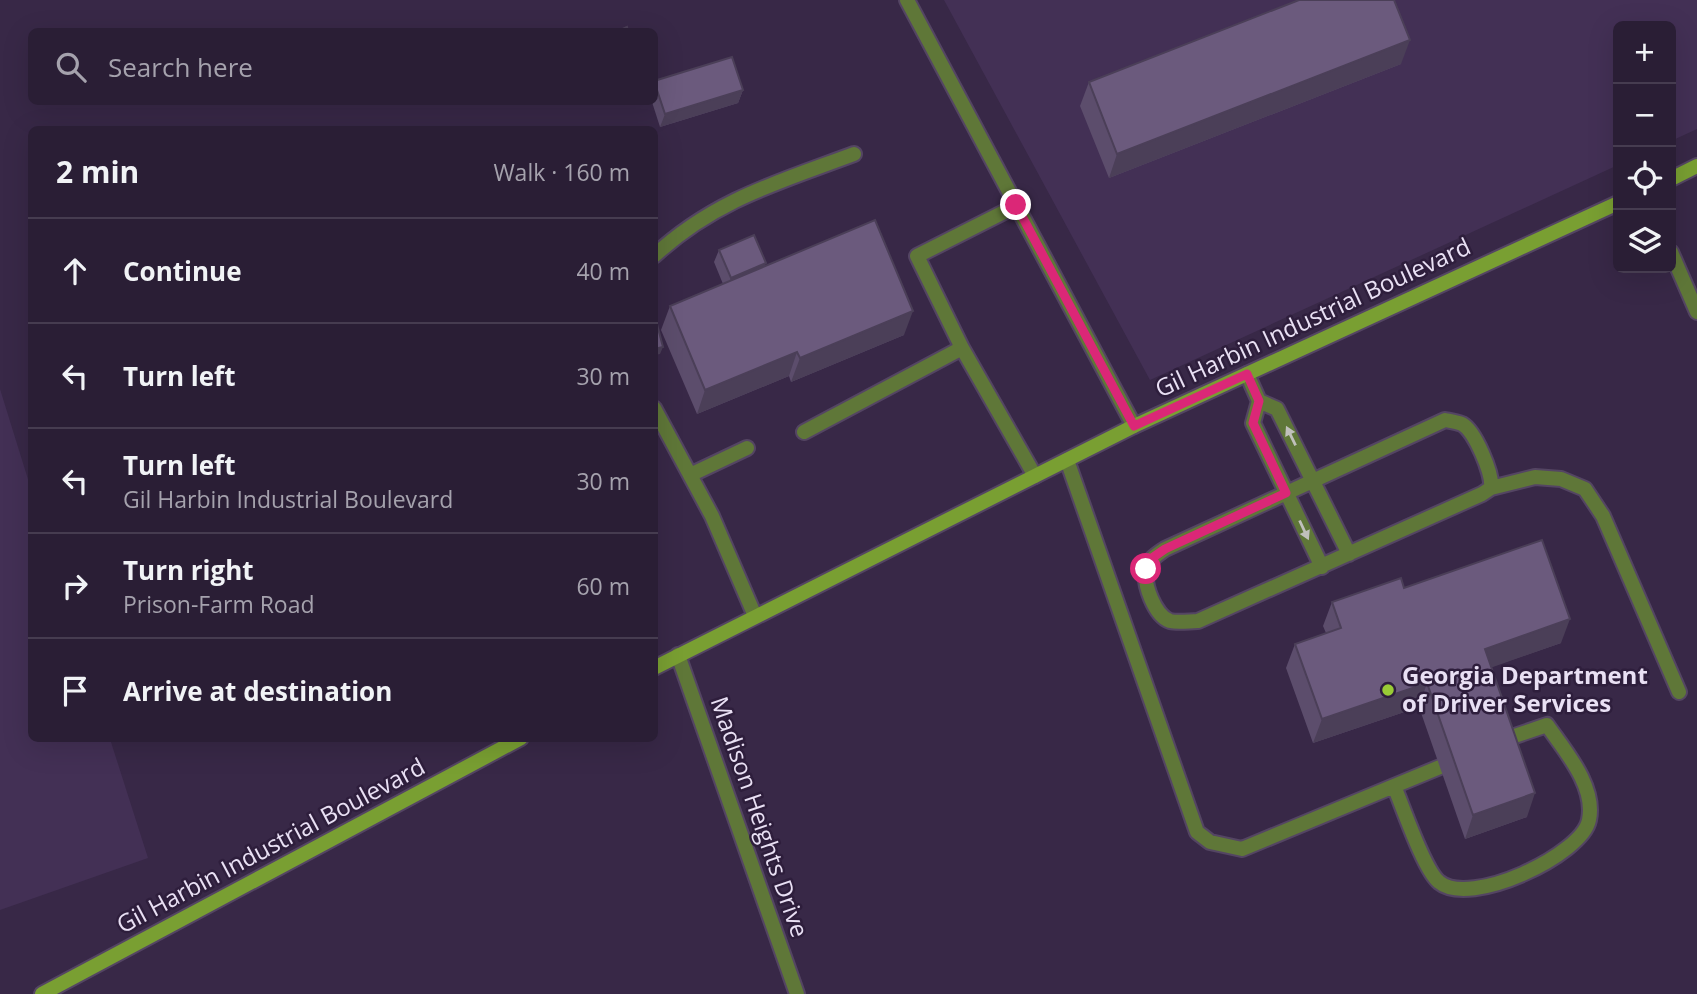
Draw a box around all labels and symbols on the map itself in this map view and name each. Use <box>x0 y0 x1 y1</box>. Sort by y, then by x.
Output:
route end <box>1000 189 1031 220</box>
street label: Gil Harbin Industrial Boulevard <box>1149 229 1476 404</box>
one-way arrow <box>1285 426 1296 446</box>
one-way arrow <box>1298 520 1310 540</box>
route start <box>1130 553 1161 584</box>
place label: Georgia Department of Driver Services <box>1402 658 1648 719</box>
marker: Georgia Department of Driver Services <box>1380 682 1396 698</box>
street label: Madison Heights Drive <box>704 692 817 941</box>
street label: Gil Harbin Industrial Boulevard <box>110 749 430 940</box>

